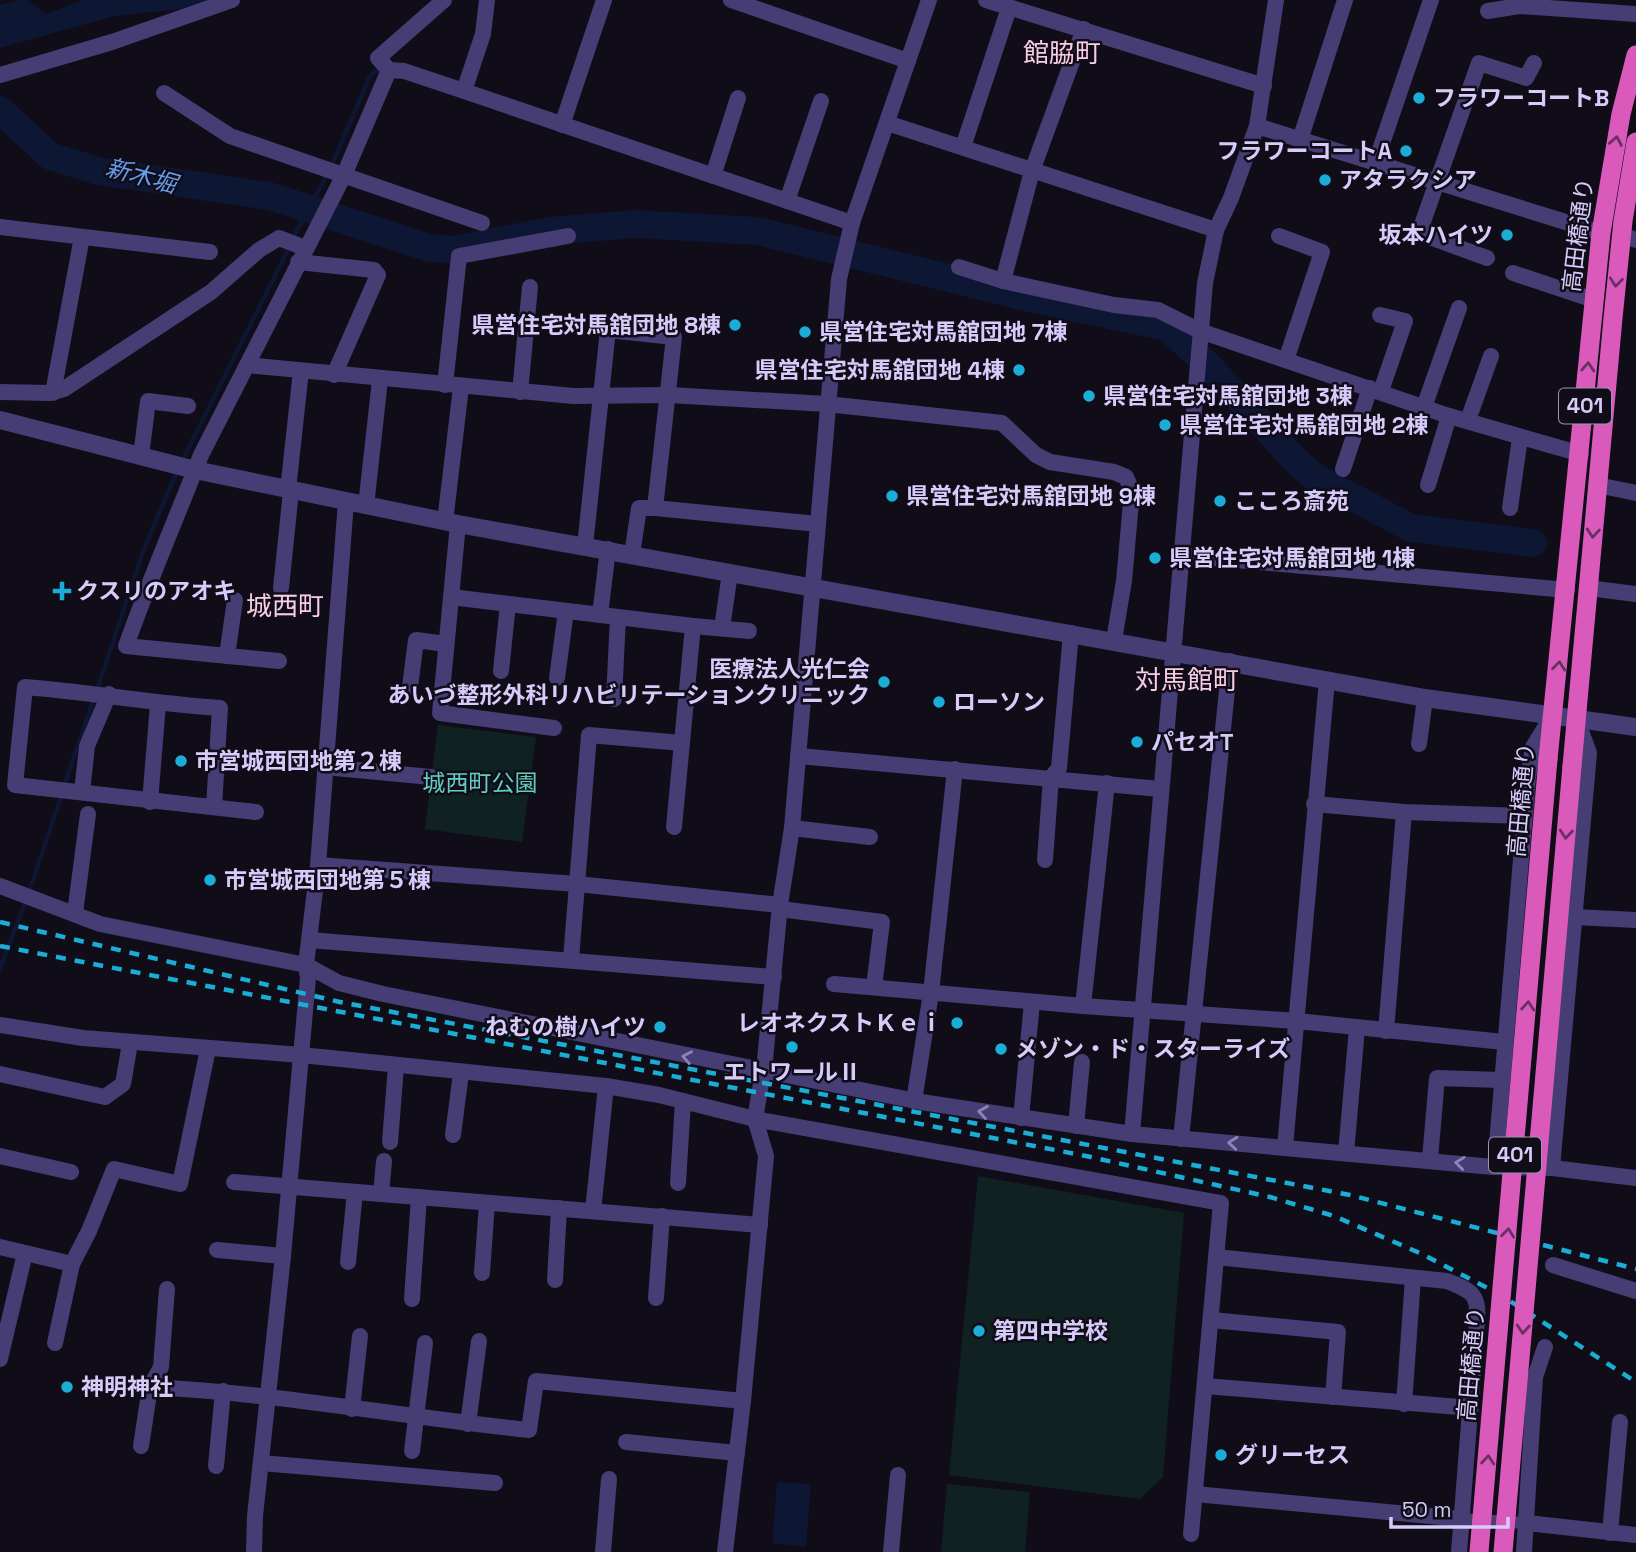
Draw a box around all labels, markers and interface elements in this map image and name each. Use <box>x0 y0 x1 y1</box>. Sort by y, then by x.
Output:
district label: 館脇町 <box>1023 36 1101 70</box>
place label: フラワーコートB <box>1433 83 1609 113</box>
marker: フラワーコートB <box>1411 90 1427 106</box>
one-way arrow <box>1608 135 1623 147</box>
place label: フラワーコートA <box>1216 136 1392 166</box>
marker: フラワーコートA <box>1398 143 1414 159</box>
water label: 新木堀 <box>102 151 184 201</box>
place label: アタラクシア <box>1339 165 1477 195</box>
marker: アタラクシア <box>1317 172 1333 188</box>
street label: 高田橋通り <box>1556 176 1600 294</box>
place label: 坂本ハイツ <box>1378 220 1493 250</box>
marker: 坂本ハイツ <box>1499 227 1515 243</box>
one-way arrow <box>1609 276 1624 288</box>
place label: 県営住宅対馬舘団地 8棟 <box>471 310 721 340</box>
marker: 県営住宅対馬舘団地 8棟 <box>727 317 743 333</box>
place label: 県営住宅対馬舘団地 7棟 <box>819 317 1068 347</box>
marker: 県営住宅対馬舘団地 7棟 <box>797 324 813 340</box>
place label: 県営住宅対馬舘団地 4棟 <box>755 355 1005 385</box>
one-way arrow <box>1580 361 1595 372</box>
marker: 県営住宅対馬舘団地 4棟 <box>1011 362 1027 378</box>
place label: 県営住宅対馬舘団地 3棟 <box>1103 381 1353 411</box>
marker: 県営住宅対馬舘団地 3棟 <box>1081 388 1097 404</box>
road number: 401 <box>1559 388 1611 424</box>
place label: 県営住宅対馬舘団地 2棟 <box>1179 410 1429 440</box>
marker: 県営住宅対馬舘団地 2棟 <box>1157 417 1173 433</box>
place label: 県営住宅対馬舘団地 9棟 <box>906 481 1156 511</box>
place label: こころ斎苑 <box>1234 486 1349 516</box>
marker: 県営住宅対馬舘団地 9棟 <box>884 488 900 504</box>
marker: こころ斎苑 <box>1212 493 1228 509</box>
one-way arrow <box>1586 528 1601 539</box>
place label: 県営住宅対馬舘団地 1棟 <box>1169 543 1415 573</box>
marker: 県営住宅対馬舘団地 1棟 <box>1147 550 1163 566</box>
place label: クスリのアオキ <box>76 576 236 606</box>
marker: クスリのアオキ <box>54 583 70 599</box>
district label: 城西町 <box>246 589 324 623</box>
place label: 医療法人光仁会 あいづ整形外科リハビリテーションクリニック <box>387 654 870 710</box>
one-way arrow <box>1551 661 1566 672</box>
district label: 対馬館町 <box>1135 663 1239 697</box>
marker: 医療法人光仁会 あいづ整形外科リハビリテーションクリニック <box>876 674 892 690</box>
place label: ローソン <box>953 687 1045 717</box>
marker: ローソン <box>931 694 947 710</box>
place label: パセオT <box>1151 727 1234 757</box>
marker: パセオT <box>1129 734 1145 750</box>
street label: 高田橋通り <box>1501 741 1541 859</box>
place label: 市営城西団地第２棟 <box>195 746 402 776</box>
marker: 市営城西団地第２棟 <box>173 753 189 769</box>
park label: 城西町公園 <box>423 768 538 798</box>
one-way arrow <box>1559 828 1574 839</box>
place label: 市営城西団地第５棟 <box>224 865 431 895</box>
marker: 市営城西団地第５棟 <box>202 872 218 888</box>
one-way arrow <box>1520 1001 1535 1012</box>
place label: レオネクストＫｅｉ <box>737 1008 943 1038</box>
place label: ねむの樹ハイツ <box>485 1012 646 1042</box>
marker: レオネクストＫｅｉ <box>949 1015 965 1031</box>
marker: ねむの樹ハイツ <box>652 1019 668 1035</box>
place label: メゾン・ド・スターライズ <box>1015 1034 1290 1064</box>
marker: エトワールⅡ <box>784 1039 800 1055</box>
marker: メゾン・ド・スターライズ <box>993 1041 1009 1057</box>
one-way arrow <box>681 1050 693 1065</box>
place label: エトワールⅡ <box>723 1057 861 1087</box>
one-way arrow <box>977 1105 989 1120</box>
one-way arrow <box>1228 1136 1239 1151</box>
road number: 401 <box>1489 1138 1541 1172</box>
one-way arrow <box>1454 1155 1466 1170</box>
one-way arrow <box>1501 1227 1516 1239</box>
street label: 高田橋通り <box>1451 1305 1491 1423</box>
place label: 第四中学校 <box>993 1316 1108 1346</box>
marker: 第四中学校 <box>971 1323 987 1339</box>
one-way arrow <box>1516 1324 1531 1335</box>
place label: 神明神社 <box>81 1372 173 1402</box>
marker: 神明神社 <box>59 1379 75 1395</box>
place label: グリーセス <box>1235 1440 1350 1470</box>
marker: グリーセス <box>1213 1447 1229 1463</box>
one-way arrow <box>1480 1454 1495 1465</box>
scale bar <box>1391 1486 1508 1530</box>
text: 50 m <box>1402 1496 1452 1523</box>

